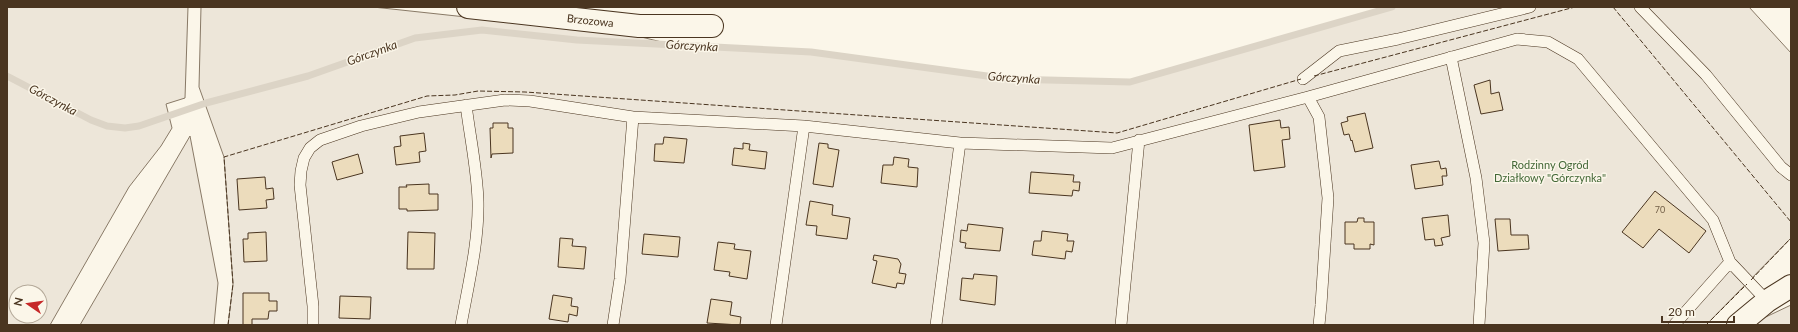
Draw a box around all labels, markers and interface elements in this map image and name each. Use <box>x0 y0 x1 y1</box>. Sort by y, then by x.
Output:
street label: Brzozowa <box>566 11 614 29</box>
water label: Górczynka <box>345 37 399 69</box>
water label: Górczynka <box>665 37 719 54</box>
water label: Górczynka <box>987 68 1041 87</box>
water label: Górczynka <box>27 81 80 118</box>
park label: Rodzinny Ogród Działkowy "Górczynka" <box>1494 158 1606 184</box>
house number: 70 <box>1655 204 1665 215</box>
north arrow <box>8 284 48 324</box>
text: N <box>10 296 25 307</box>
scale bar <box>1662 298 1734 324</box>
text: 20 m <box>1668 304 1695 319</box>

